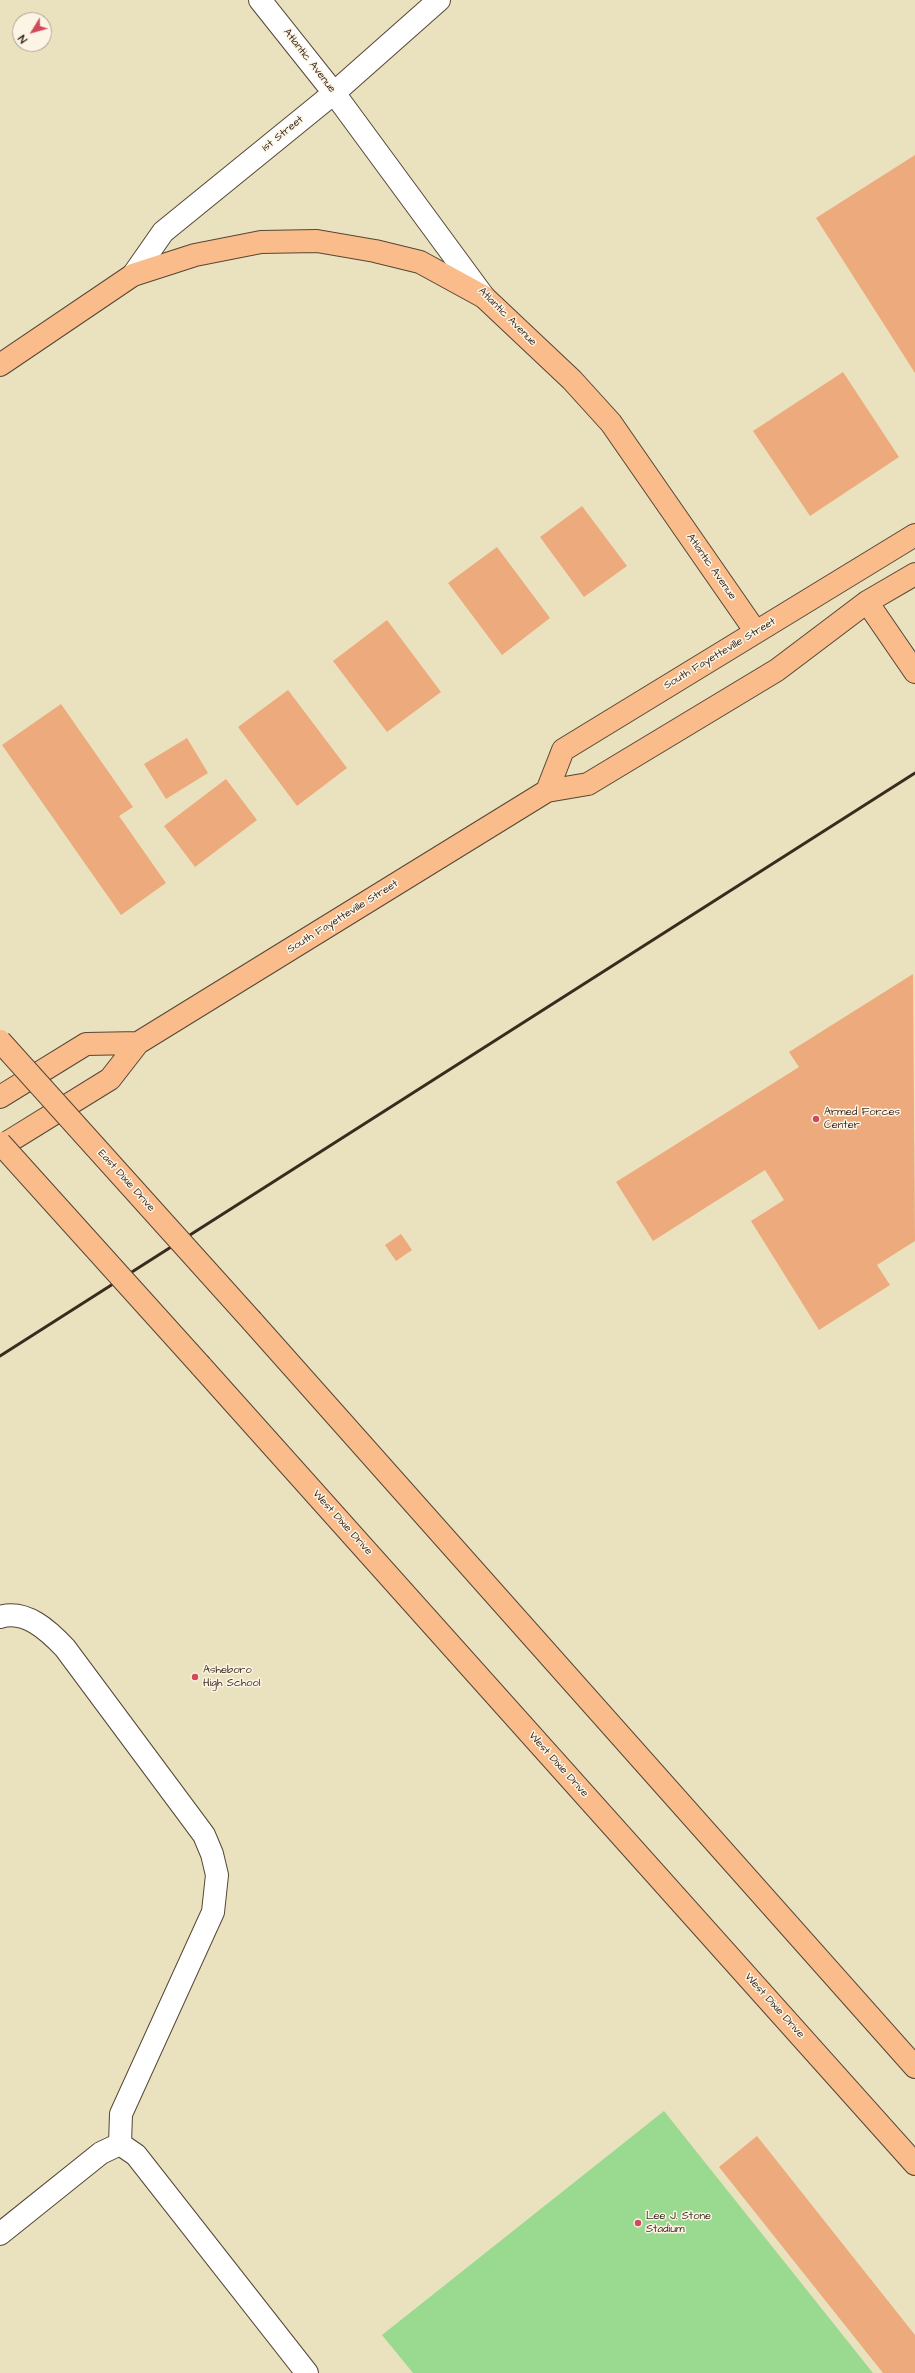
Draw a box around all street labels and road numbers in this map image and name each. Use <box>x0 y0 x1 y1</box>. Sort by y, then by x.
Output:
street label: Atlantic Avenue <box>280 26 338 96</box>
street label: 1st Street <box>260 113 306 155</box>
street label: Atlantic Avenue <box>475 285 539 349</box>
street label: Atlantic Avenue <box>683 531 739 603</box>
street label: South Fayetteville Street <box>662 615 778 693</box>
street label: South Fayetteville Street <box>285 877 401 957</box>
street label: East Dixie Drive <box>95 1147 157 1215</box>
street label: West Dixie Drive <box>309 1488 375 1558</box>
street label: West Dixie Drive <box>525 1730 591 1800</box>
street label: West Dixie Drive <box>741 1971 807 2041</box>

